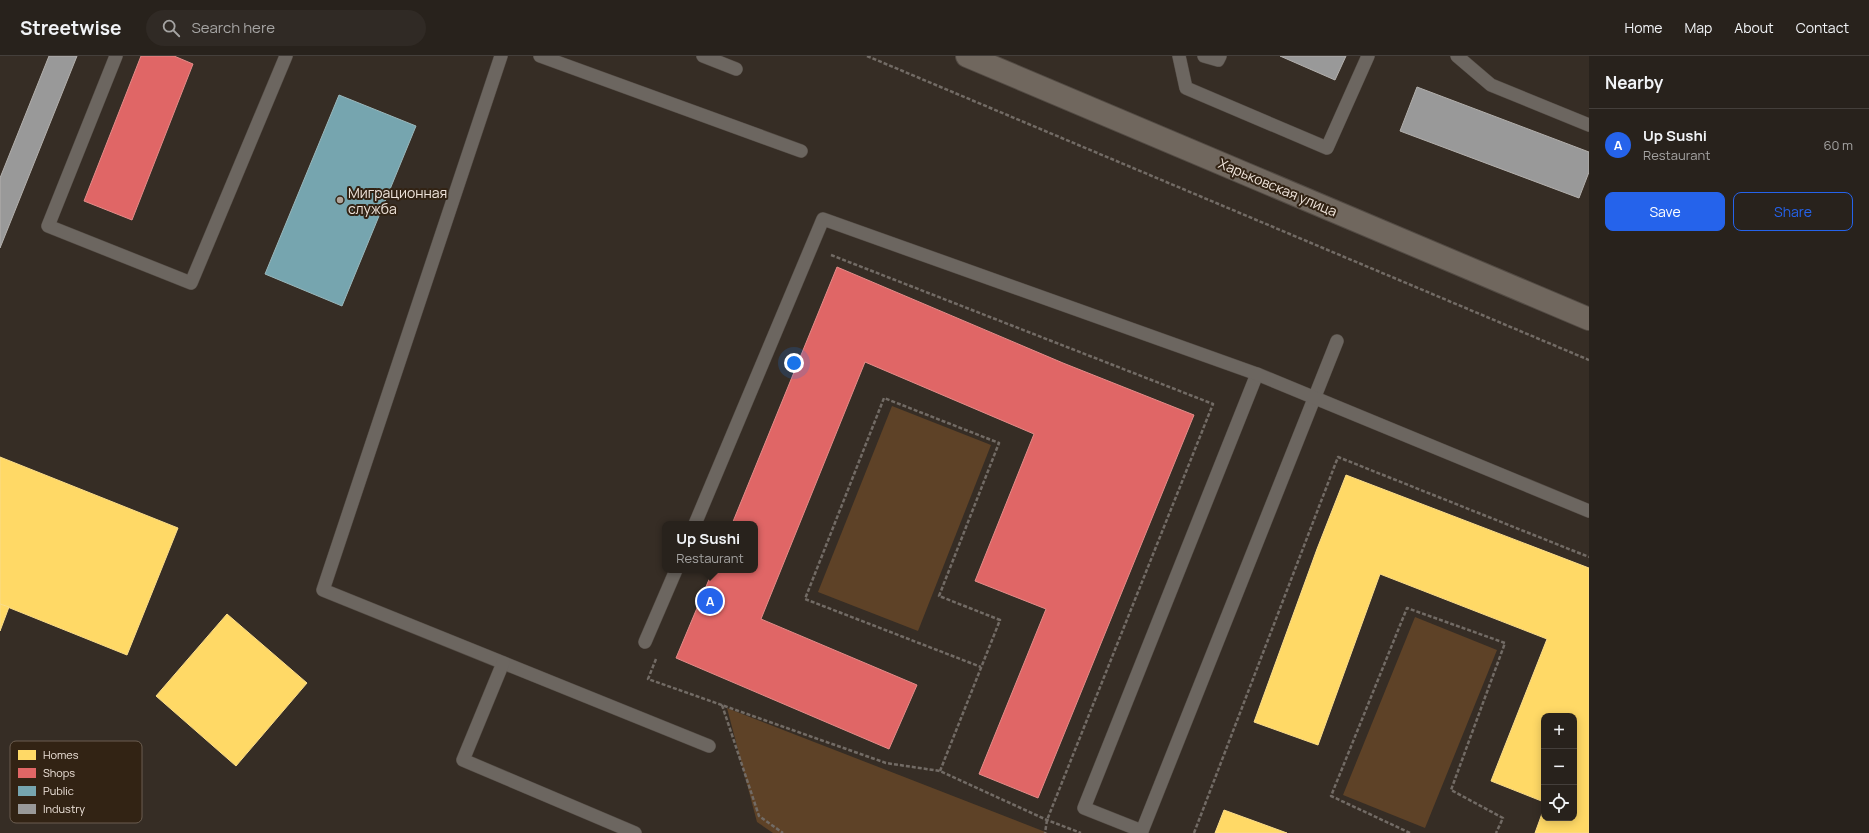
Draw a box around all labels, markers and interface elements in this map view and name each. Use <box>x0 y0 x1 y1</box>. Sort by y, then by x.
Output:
search box <box>146 10 426 46</box>
text: Streetwise <box>20 15 122 41</box>
icon: search <box>160 17 182 39</box>
text: Search here <box>192 17 275 38</box>
text: Home <box>1625 18 1662 37</box>
text: Map <box>1684 18 1712 37</box>
text: About <box>1734 18 1774 37</box>
text: Contact <box>1796 18 1849 37</box>
text: Nearby <box>1605 71 1663 94</box>
text: Up Sushi <box>1643 125 1707 146</box>
text: A <box>1614 136 1622 154</box>
text: 60 m <box>1823 136 1853 154</box>
text: Restaurant <box>1643 146 1710 164</box>
street label: Харьковская улица <box>1216 153 1340 221</box>
place label: Миграционная служба <box>348 183 447 218</box>
button: Save <box>1605 192 1725 231</box>
button: Share <box>1733 192 1853 231</box>
marker: Миграционная служба <box>335 195 345 205</box>
your location <box>784 353 804 373</box>
popup <box>662 521 758 573</box>
text: Up Sushi <box>676 528 740 549</box>
text: Restaurant <box>676 549 744 567</box>
pin: A <box>697 586 723 616</box>
map controls <box>1541 713 1577 821</box>
button: + <box>1541 713 1577 749</box>
legend <box>10 741 142 823</box>
text: Homes <box>43 747 79 762</box>
button: − <box>1541 749 1577 785</box>
text: Shops <box>43 765 75 780</box>
text: Public <box>43 783 74 798</box>
button: locate <box>1541 785 1577 821</box>
text: Industry <box>43 801 85 816</box>

